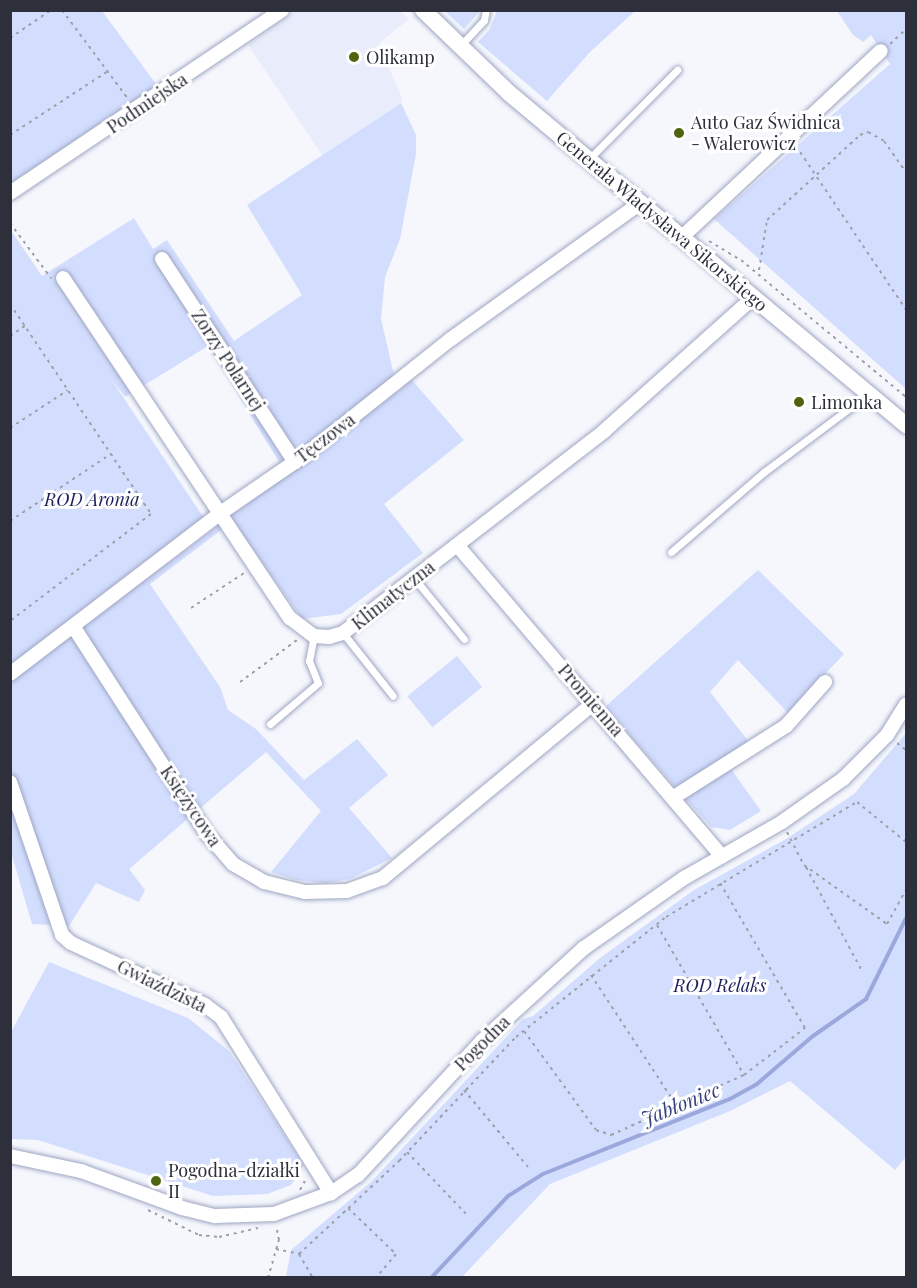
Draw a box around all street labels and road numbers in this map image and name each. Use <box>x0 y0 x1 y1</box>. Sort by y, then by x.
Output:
street label: Podmiejska <box>103 68 191 138</box>
street label: Generała Władysława Sikorskiego <box>552 126 772 316</box>
street label: Zorzy Polarnej <box>187 305 269 415</box>
street label: Tęczowa <box>291 409 359 467</box>
street label: Klimatyczna <box>347 556 439 634</box>
street label: Promienna <box>554 659 628 741</box>
street label: Księżycowa <box>156 761 226 851</box>
street label: Gwiaździsta <box>114 955 210 1017</box>
street label: Pogodna <box>450 1011 514 1075</box>

